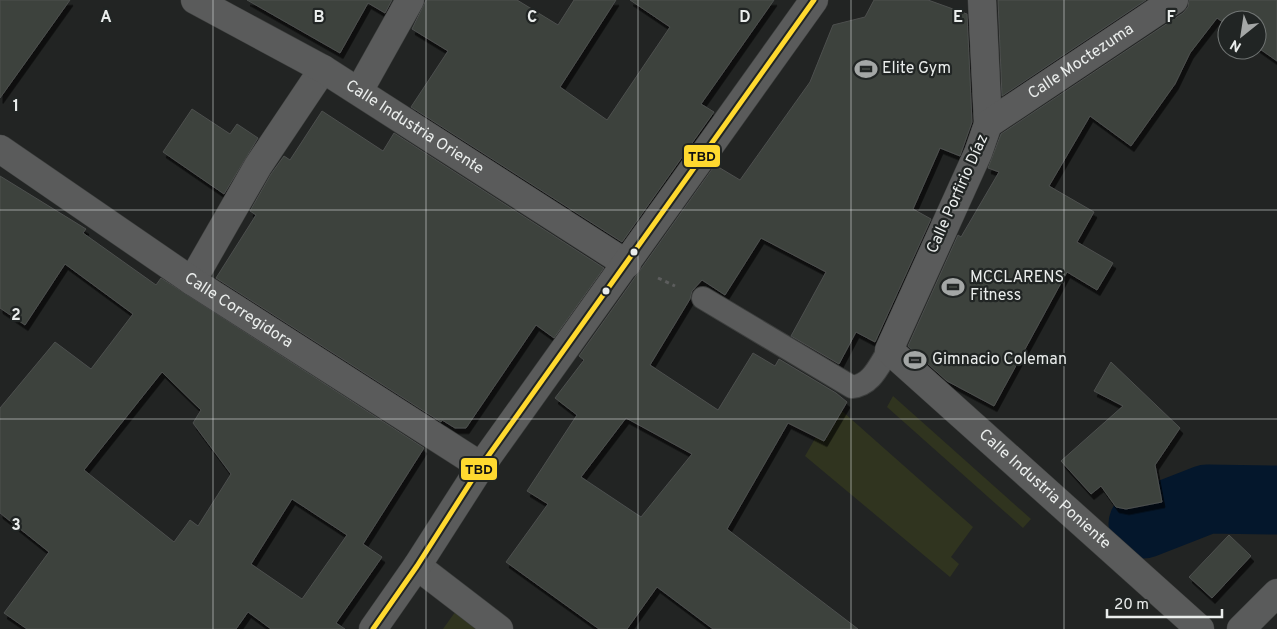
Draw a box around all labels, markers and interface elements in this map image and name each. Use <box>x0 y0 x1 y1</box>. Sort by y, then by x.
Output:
text: A <box>100 8 112 28</box>
text: B <box>313 8 325 28</box>
text: C <box>527 8 537 28</box>
text: D <box>739 8 751 28</box>
text: E <box>953 8 963 28</box>
text: F <box>1166 8 1176 28</box>
north arrow <box>1217 10 1267 60</box>
street label: Calle Moctezuma <box>1024 19 1138 104</box>
text: N <box>1228 35 1245 55</box>
sports icon: Elite Gym <box>853 56 879 82</box>
place label: Elite Gym <box>882 59 951 79</box>
street label: Calle Industria Oriente <box>341 76 487 179</box>
text: 1 <box>13 97 19 117</box>
street label: Calle Porfirio Díaz <box>923 131 993 257</box>
line badge: TBD <box>683 144 721 168</box>
text: TBD <box>688 149 716 166</box>
unlabelled marker <box>629 247 639 257</box>
place label: MCCLARENS Fitness <box>970 268 1064 306</box>
street label: Calle Corregidora <box>180 269 296 353</box>
sports icon: MCCLARENS Fitness <box>940 274 966 300</box>
unlabelled marker <box>601 286 611 296</box>
text: 2 <box>11 306 21 326</box>
sports icon: Gimnacio Coleman <box>902 347 928 373</box>
place label: Gimnacio Coleman <box>932 350 1067 370</box>
street label: Calle Industria Poniente <box>974 425 1115 554</box>
line badge: TBD <box>460 457 498 481</box>
text: TBD <box>465 462 493 479</box>
text: 3 <box>11 516 21 536</box>
scale bar <box>1107 586 1222 618</box>
text: 20 m <box>1114 596 1149 615</box>

